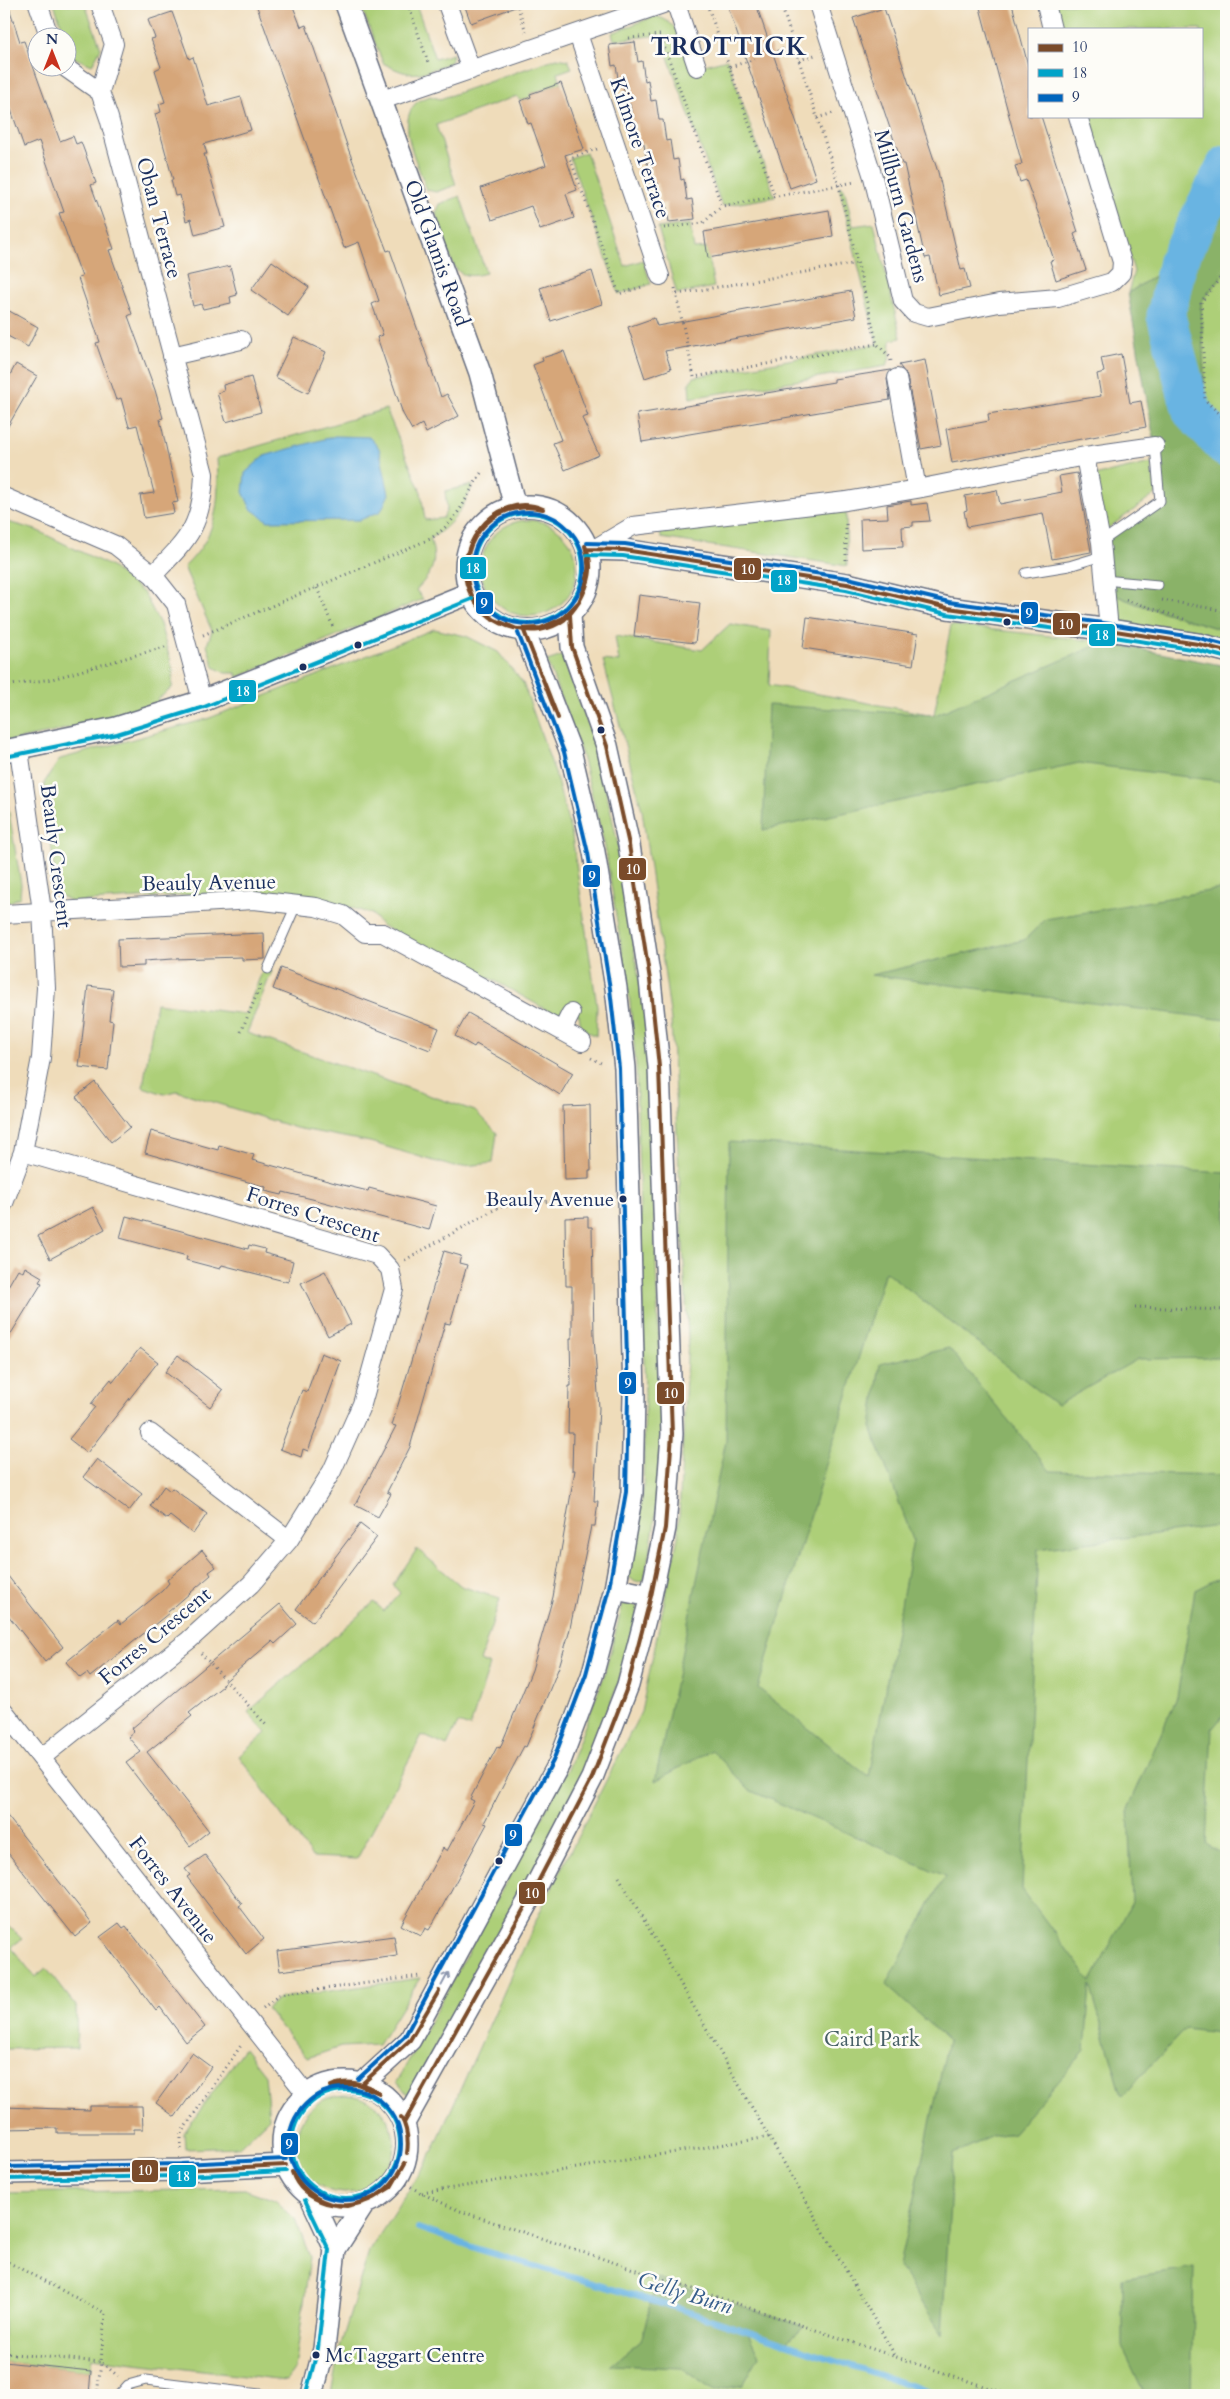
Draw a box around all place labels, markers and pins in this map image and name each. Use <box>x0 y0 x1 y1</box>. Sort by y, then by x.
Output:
unlabelled marker <box>1002 617 1012 627</box>
unlabelled marker <box>353 640 363 650</box>
unlabelled marker <box>298 662 308 672</box>
unlabelled marker <box>596 725 606 735</box>
place label: Beauly Avenue <box>486 1186 614 1213</box>
marker: Beauly Avenue <box>618 1194 628 1204</box>
unlabelled marker <box>494 1856 504 1866</box>
place label: McTaggart Centre <box>325 2342 485 2369</box>
marker: McTaggart Centre <box>311 2350 321 2360</box>

